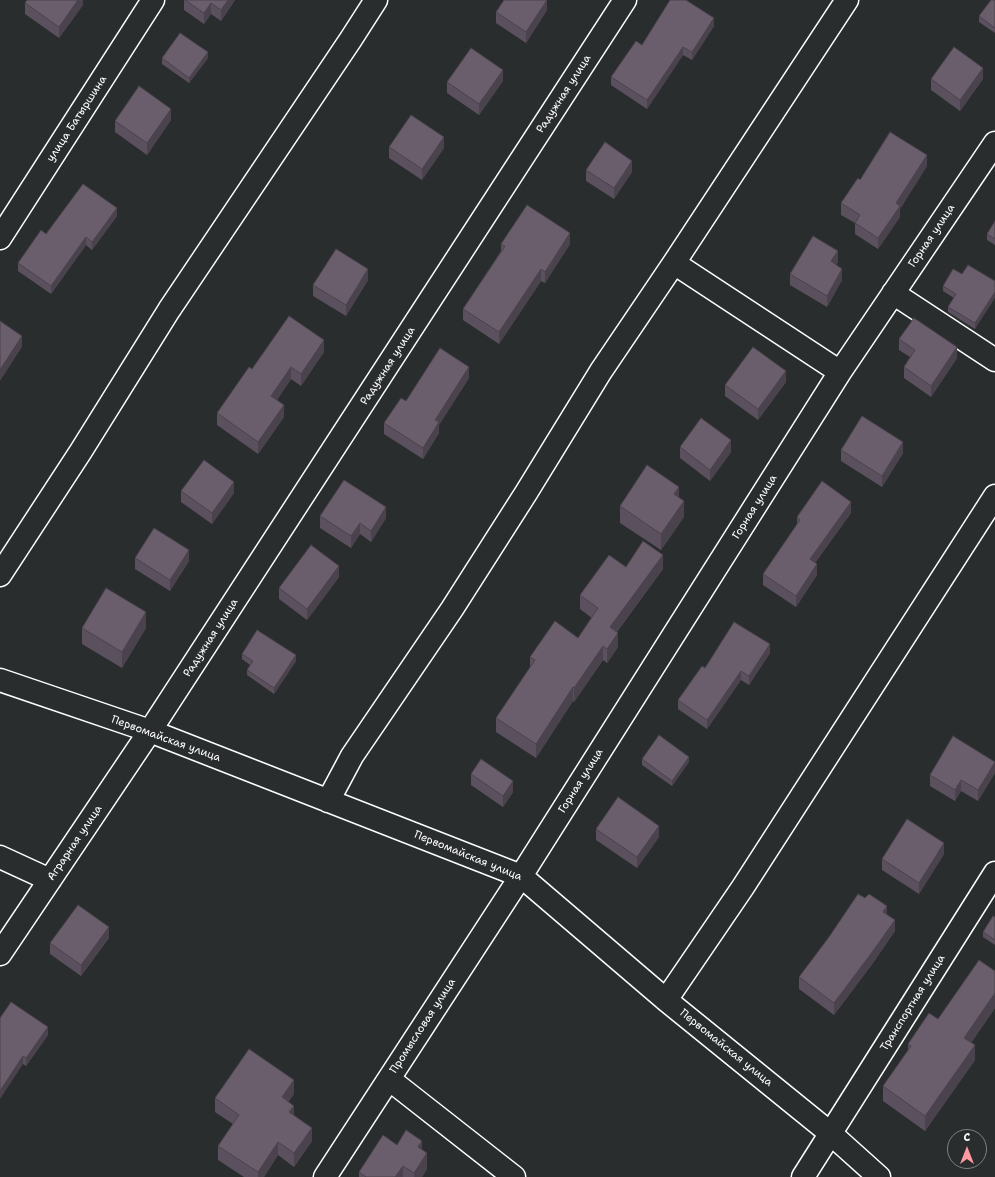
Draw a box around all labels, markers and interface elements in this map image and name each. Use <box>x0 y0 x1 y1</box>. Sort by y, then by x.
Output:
street label: Радужная улица <box>534 52 594 136</box>
street label: улица Батыршина <box>44 73 110 165</box>
street label: Горная улица <box>906 202 958 270</box>
street label: Радужная улица <box>358 324 418 408</box>
street label: Горная улица <box>730 472 780 542</box>
street label: Радужная улица <box>181 596 241 680</box>
street label: Первомайская улица <box>109 713 223 765</box>
street label: Горная улица <box>556 746 606 816</box>
street label: Аграрная улица <box>45 803 105 883</box>
street label: Первомайская улица <box>412 828 524 884</box>
street label: Транспортная улица <box>878 952 948 1054</box>
street label: Промысловая улица <box>387 976 459 1076</box>
street label: Первомайская улица <box>677 1007 775 1089</box>
north arrow <box>947 1129 987 1169</box>
text: С <box>964 1130 970 1145</box>

